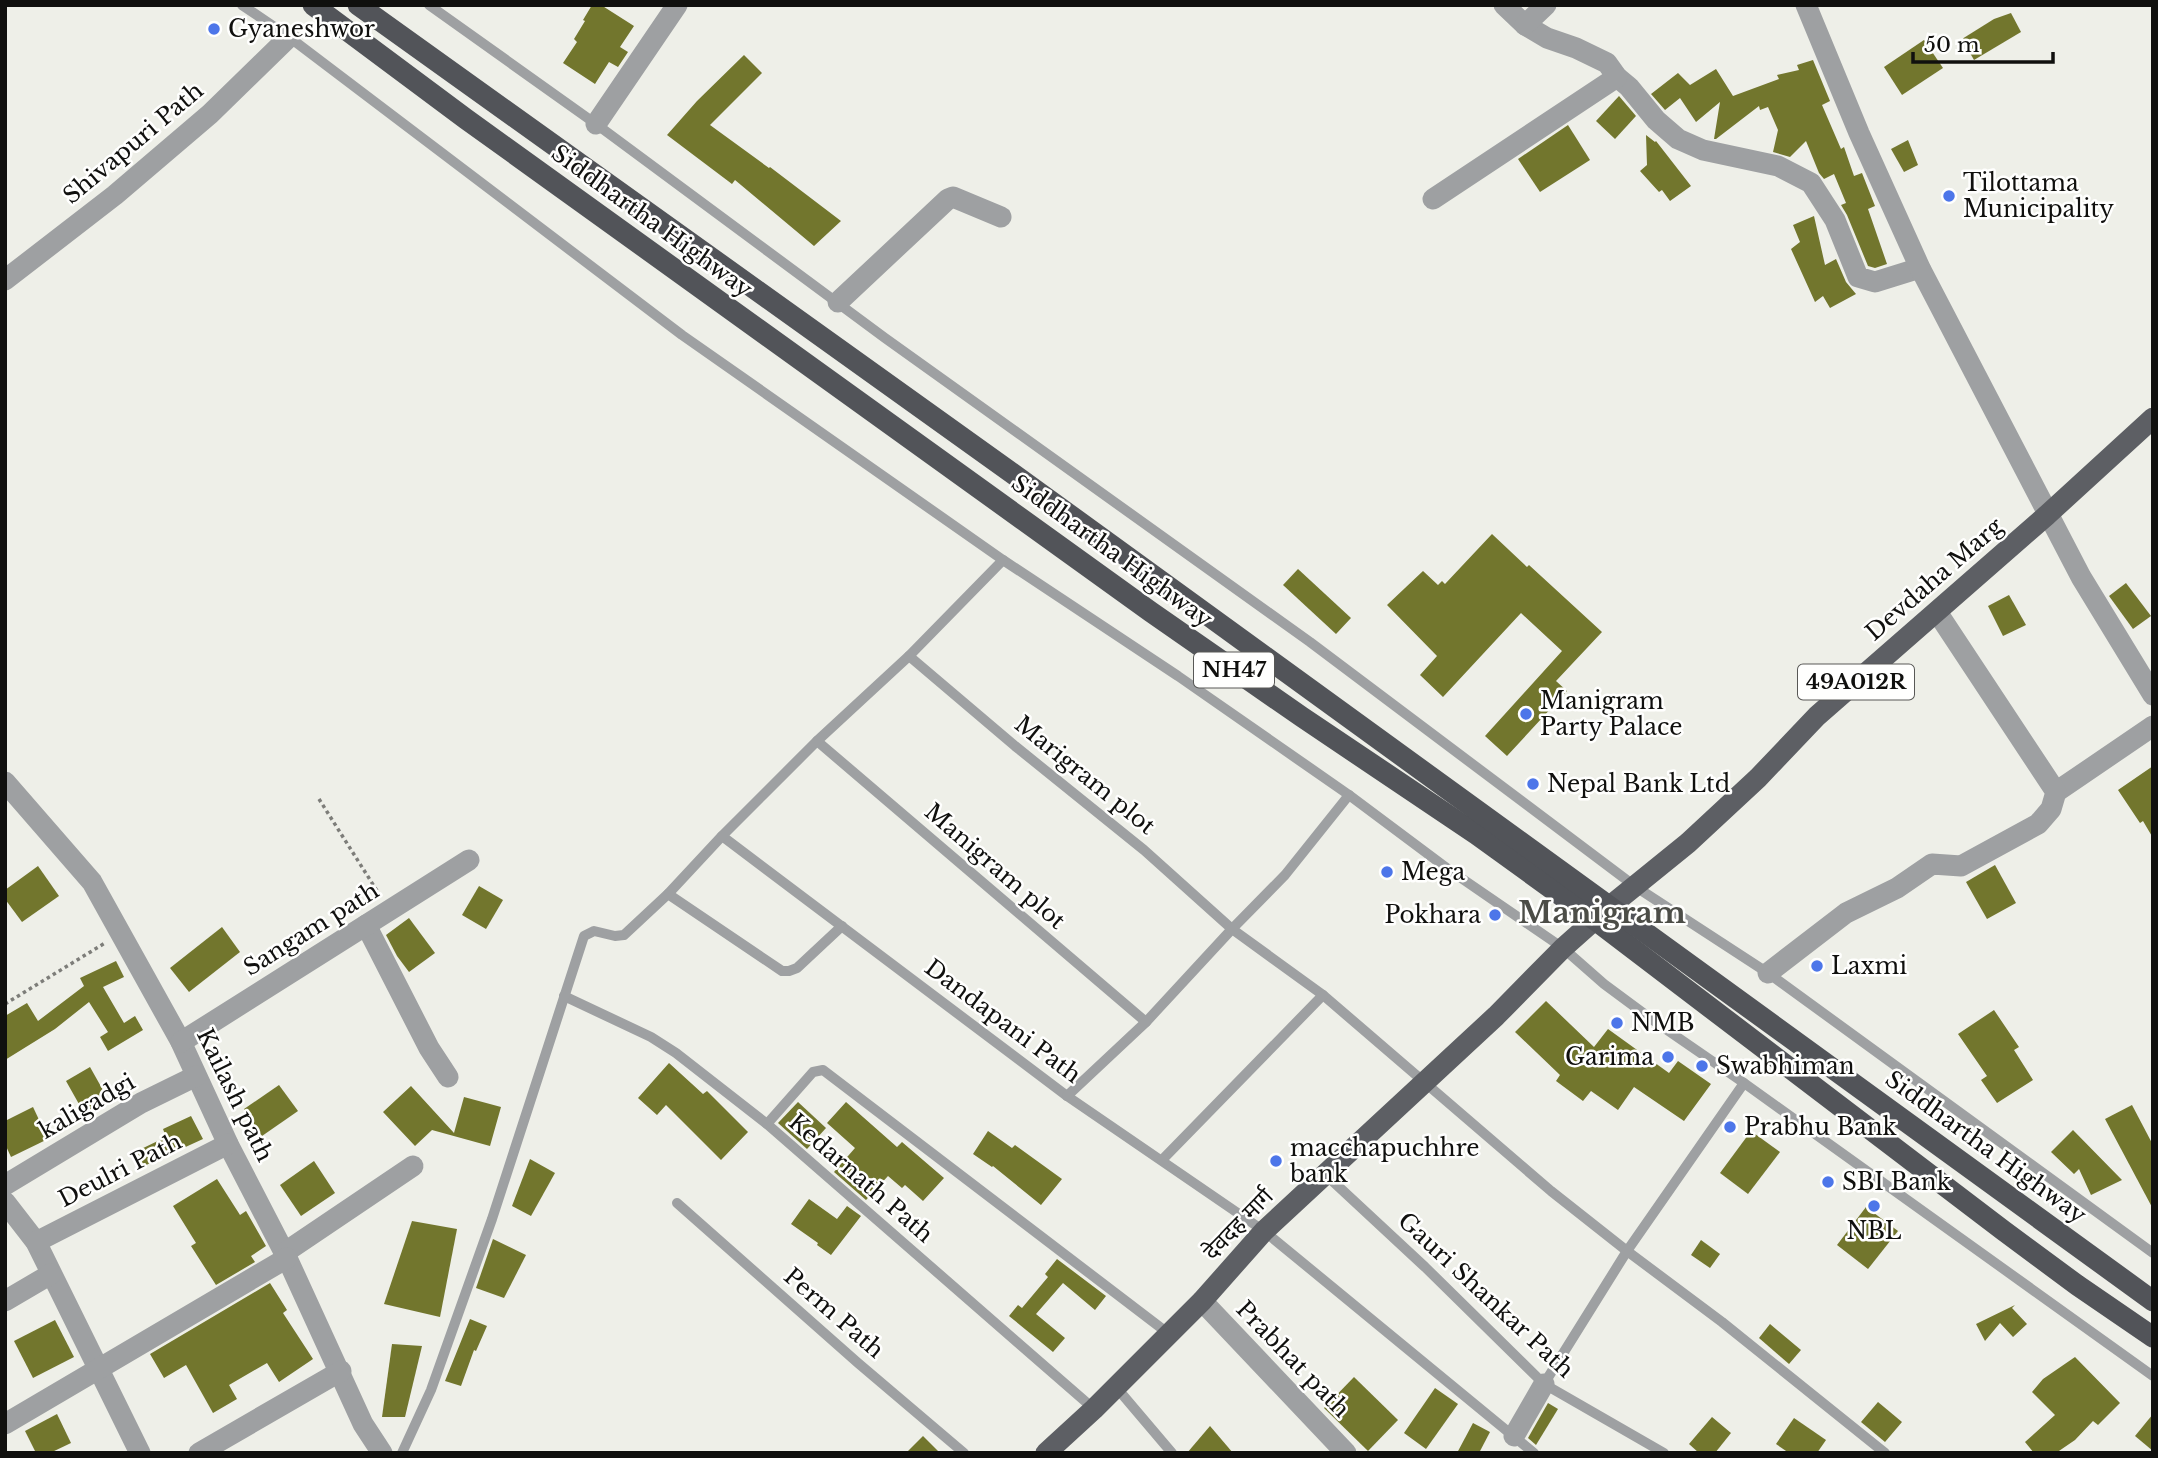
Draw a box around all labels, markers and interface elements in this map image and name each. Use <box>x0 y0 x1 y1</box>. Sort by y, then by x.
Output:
place label: Gyaneshwor <box>228 15 375 43</box>
marker: Gyaneshwor <box>206 21 222 37</box>
scale bar <box>1913 21 2053 65</box>
text: 50 m <box>1924 32 1980 58</box>
street label: Shivapuri Path <box>57 76 209 210</box>
street label: Siddhartha Highway <box>546 139 758 303</box>
place label: Tilottama Municipality <box>1963 169 2114 223</box>
marker: Tilottama Municipality <box>1941 188 1957 204</box>
street label: Siddhartha Highway <box>1006 469 1218 633</box>
street label: Devdaha Marg <box>1860 512 2008 646</box>
road number: NH47 <box>1194 652 1274 688</box>
road number: 49A012R <box>1798 664 1914 700</box>
place label: Manigram Party Palace <box>1540 687 1683 741</box>
marker: Manigram Party Palace <box>1518 706 1534 722</box>
street label: Marigram plot <box>1009 710 1161 840</box>
place label: Nepal Bank Ltd <box>1547 770 1730 798</box>
marker: Nepal Bank Ltd <box>1525 776 1541 792</box>
street label: Manigram plot <box>919 797 1071 935</box>
place label: Mega <box>1401 858 1465 886</box>
marker: Mega <box>1379 864 1395 880</box>
street label: Sangam path <box>238 876 384 982</box>
district label: Manigram <box>1518 894 1686 931</box>
place label: Pokhara <box>1384 901 1481 929</box>
marker: Pokhara <box>1487 907 1503 923</box>
place label: Laxmi <box>1831 952 1907 980</box>
street label: Dandapani Path <box>919 953 1087 1089</box>
marker: Laxmi <box>1809 958 1825 974</box>
place label: NMB <box>1631 1009 1694 1037</box>
marker: NMB <box>1609 1015 1625 1031</box>
street label: Kailash path <box>191 1024 279 1166</box>
place label: Garima <box>1565 1043 1654 1071</box>
marker: Garima <box>1660 1049 1676 1065</box>
place label: Swabhiman <box>1716 1052 1855 1080</box>
marker: Swabhiman <box>1694 1058 1710 1074</box>
street label: Siddhartha Highway <box>1880 1065 2092 1229</box>
street label: kaligadgi <box>34 1067 140 1145</box>
street label: Kedarnath Path <box>783 1108 939 1248</box>
place label: Prabhu Bank <box>1744 1113 1898 1141</box>
marker: Prabhu Bank <box>1722 1119 1738 1135</box>
street label: Deulri Path <box>54 1127 186 1213</box>
place label: macchapuchhre bank <box>1289 1134 1480 1188</box>
marker: macchapuchhre bank <box>1268 1153 1284 1169</box>
place label: SBI Bank <box>1842 1168 1952 1196</box>
marker: SBI Bank <box>1820 1174 1836 1190</box>
street label: देवदह मार्ग <box>1197 1182 1280 1266</box>
marker: NBL <box>1866 1198 1882 1214</box>
street label: Gauri Shankar Path <box>1393 1207 1580 1384</box>
place label: NBL <box>1847 1217 1902 1245</box>
street label: Perm Path <box>778 1262 890 1364</box>
street label: Prabhat path <box>1230 1295 1356 1423</box>

